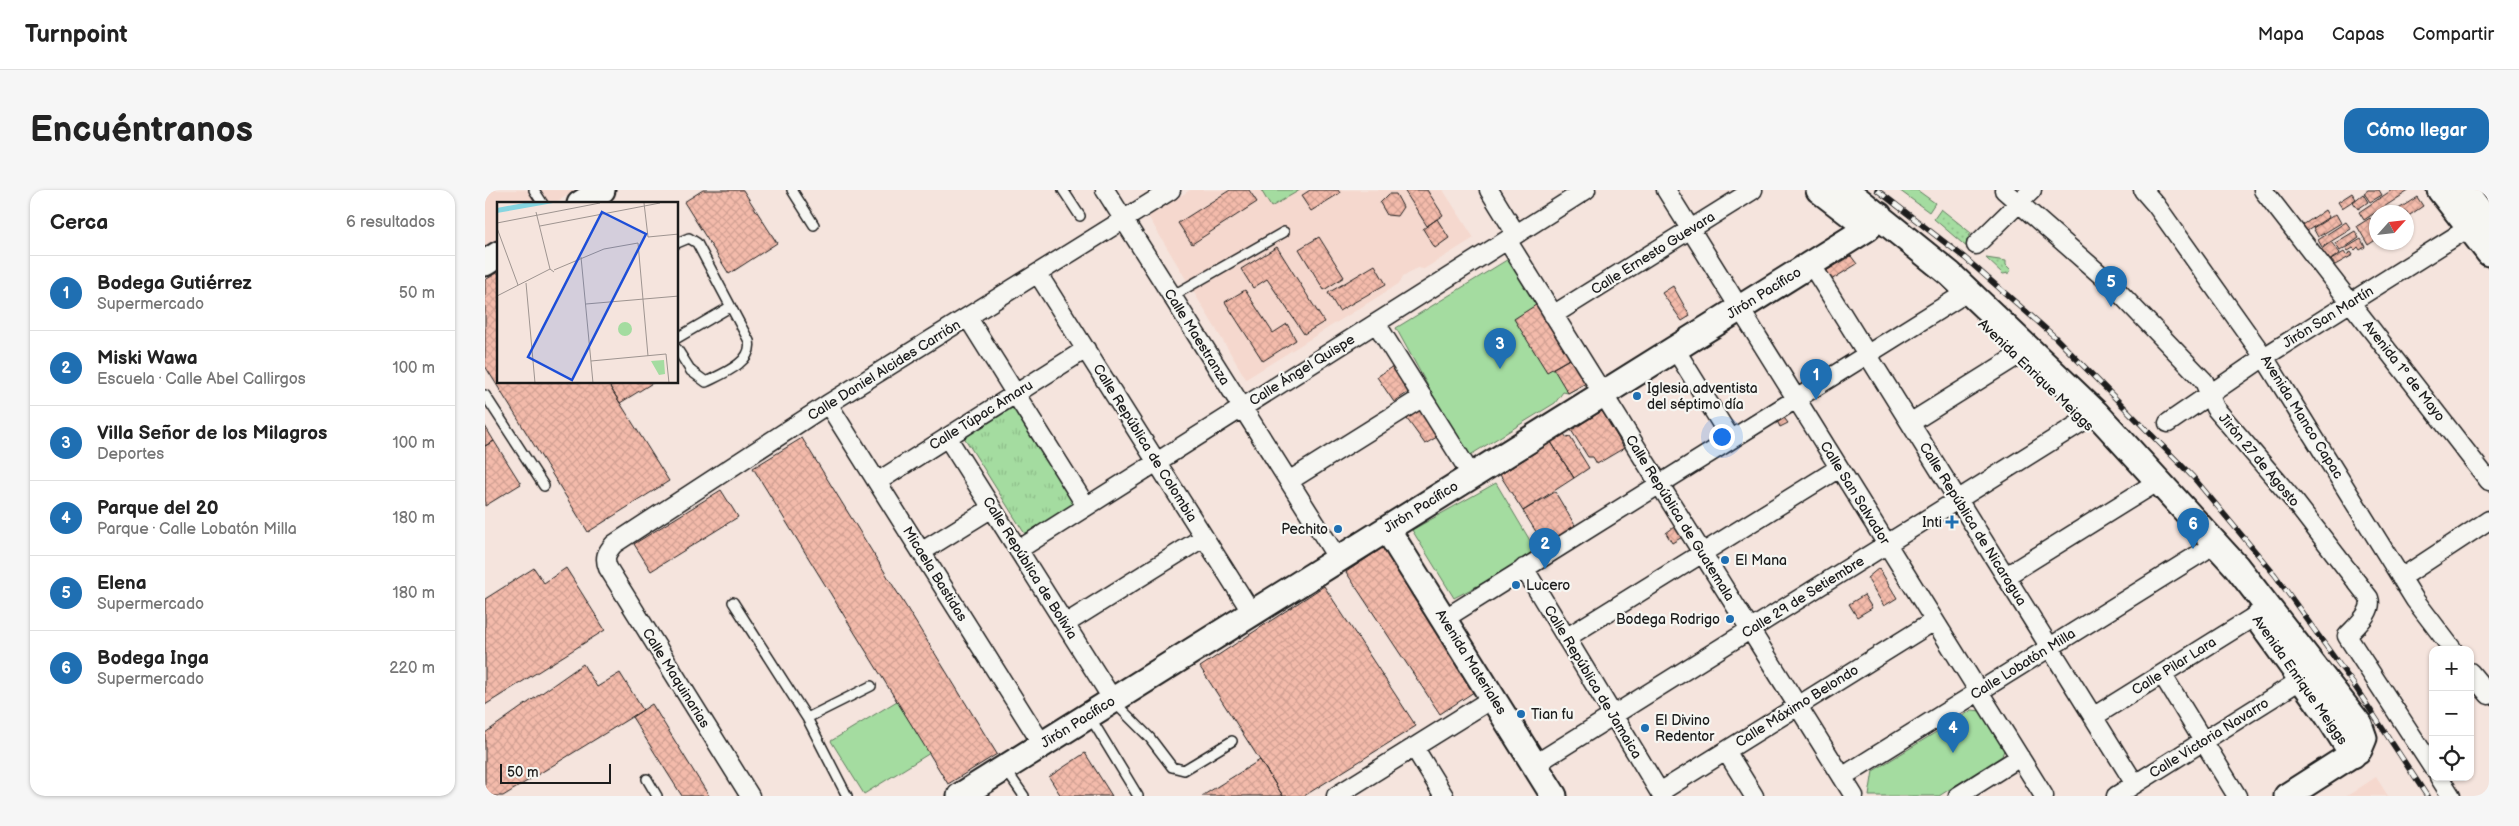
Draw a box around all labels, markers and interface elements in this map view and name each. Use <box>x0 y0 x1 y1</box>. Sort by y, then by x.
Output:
text: Turnpoint <box>25 20 128 49</box>
text: Mapa <box>2258 24 2304 45</box>
text: Capas <box>2332 24 2385 45</box>
text: Compartir <box>2413 24 2494 45</box>
button: Cómo llegar <box>2344 108 2489 153</box>
text: Encuéntranos <box>30 109 253 152</box>
inset map <box>497 202 679 384</box>
north arrow <box>2369 205 2414 250</box>
street label: Calle Ernesto Guevara <box>1588 208 1718 298</box>
text: Cerca <box>50 210 108 235</box>
text: 6 resultados <box>346 213 435 232</box>
street label: Jirón Pacífico <box>1724 263 1804 323</box>
pin: 5 <box>2095 266 2127 307</box>
text: Bodega Gutiérrez <box>97 272 252 295</box>
street label: Jirón San Martín <box>2279 282 2377 352</box>
text: 1 <box>63 284 69 303</box>
text: 50 m <box>399 284 435 303</box>
street label: Calle Maestranza <box>1160 286 1234 388</box>
text: Supermercado <box>97 295 204 314</box>
street label: Avenida Enrique Meiggs <box>1975 315 2097 435</box>
street label: Calle Daniel Alcides Carrión <box>804 316 964 424</box>
street label: Avenida 1º de Mayo <box>2359 317 2449 425</box>
pin: 3 <box>1484 328 1516 369</box>
street label: Calle Ángel Quispe <box>1246 330 1358 409</box>
text: Miski Wawa <box>97 347 198 370</box>
street label: Avenida Manco Capac <box>2257 352 2347 482</box>
text: 2 <box>61 359 71 378</box>
text: 100 m <box>392 359 435 378</box>
pin: 1 <box>1800 359 1832 400</box>
street label: Calle República de Colombia <box>1089 361 1201 525</box>
text: Escuela · Calle Abel Callirgos <box>97 370 306 389</box>
street label: Calle Túpac Amaru <box>926 376 1036 454</box>
place label: Iglesia adventista del séptimo día <box>1647 380 1758 413</box>
marker: Iglesia adventista del séptimo día <box>1631 390 1643 402</box>
street label: Jirón 27 de Agosto <box>2215 410 2303 510</box>
text: Villa Señor de los Milagros <box>97 422 327 445</box>
your location <box>1709 424 1735 450</box>
street label: Calle República de Guatemala <box>1622 432 1738 604</box>
text: 3 <box>61 434 71 453</box>
text: 100 m <box>392 434 435 453</box>
street label: Calle San Salvador <box>1816 438 1894 549</box>
street label: Calle República de Nicaragua <box>1916 439 2030 609</box>
text: Deportes <box>97 445 164 464</box>
street label: Jirón Pacífico <box>1381 477 1461 537</box>
street label: Calle República de Bolivia <box>979 494 1081 643</box>
text: Parque del 20 <box>97 497 219 520</box>
pin: 6 <box>2177 508 2209 549</box>
text: 4 <box>61 509 71 528</box>
text: 180 m <box>393 509 435 528</box>
place label: Inti <box>1922 514 1942 531</box>
marker: Inti <box>1946 516 1958 528</box>
text: Parque · Calle Lobatón Milla <box>97 520 297 539</box>
place label: Pechito <box>1281 521 1328 538</box>
street label: Micaela Bastidas <box>899 523 971 625</box>
marker: Pechito <box>1332 523 1344 535</box>
pin: 2 <box>1529 528 1561 569</box>
place label: El Mana <box>1735 552 1787 569</box>
street label: Calle 29 de Setiembre <box>1739 552 1867 642</box>
marker: El Mana <box>1719 554 1731 566</box>
text: Elena <box>97 572 147 595</box>
place label: Lucero <box>1526 577 1570 594</box>
marker: Lucero <box>1510 579 1522 591</box>
text: 5 <box>61 584 71 603</box>
text: 180 m <box>393 584 435 603</box>
text: Supermercado <box>97 595 204 614</box>
street label: Calle República de Jamaica <box>1540 602 1646 762</box>
street label: Avenida Materiales <box>1432 606 1510 718</box>
place label: Bodega Rodrigo <box>1616 611 1720 628</box>
street label: Avenida Enrique Meiggs <box>2249 612 2351 748</box>
marker: Bodega Rodrigo <box>1724 613 1736 625</box>
street label: Calle Maquinarias <box>638 625 714 731</box>
street label: Calle Lobatón Milla <box>1967 625 2079 703</box>
street label: Calle Pilar Lara <box>2129 633 2219 699</box>
map controls <box>2429 646 2474 781</box>
button: + <box>2429 646 2474 691</box>
text: Bodega Inga <box>97 647 209 670</box>
text: 6 <box>61 659 71 678</box>
text: 220 m <box>389 659 435 678</box>
street label: Calle Máximo Belondo <box>1732 661 1862 751</box>
text: Supermercado <box>97 670 204 689</box>
button: − <box>2429 691 2474 736</box>
street label: Jirón Pacífico <box>1038 692 1118 752</box>
street label: Calle Victoria Navarro <box>2146 694 2272 782</box>
place label: Tian fu <box>1531 706 1574 723</box>
marker: Tian fu <box>1515 708 1527 720</box>
place label: El Divino Redentor <box>1655 712 1715 745</box>
pin: 4 <box>1937 712 1969 753</box>
marker: El Divino Redentor <box>1639 722 1651 734</box>
button: locate <box>2429 736 2474 781</box>
scale bar <box>500 761 611 784</box>
text: 50 m <box>507 764 539 781</box>

